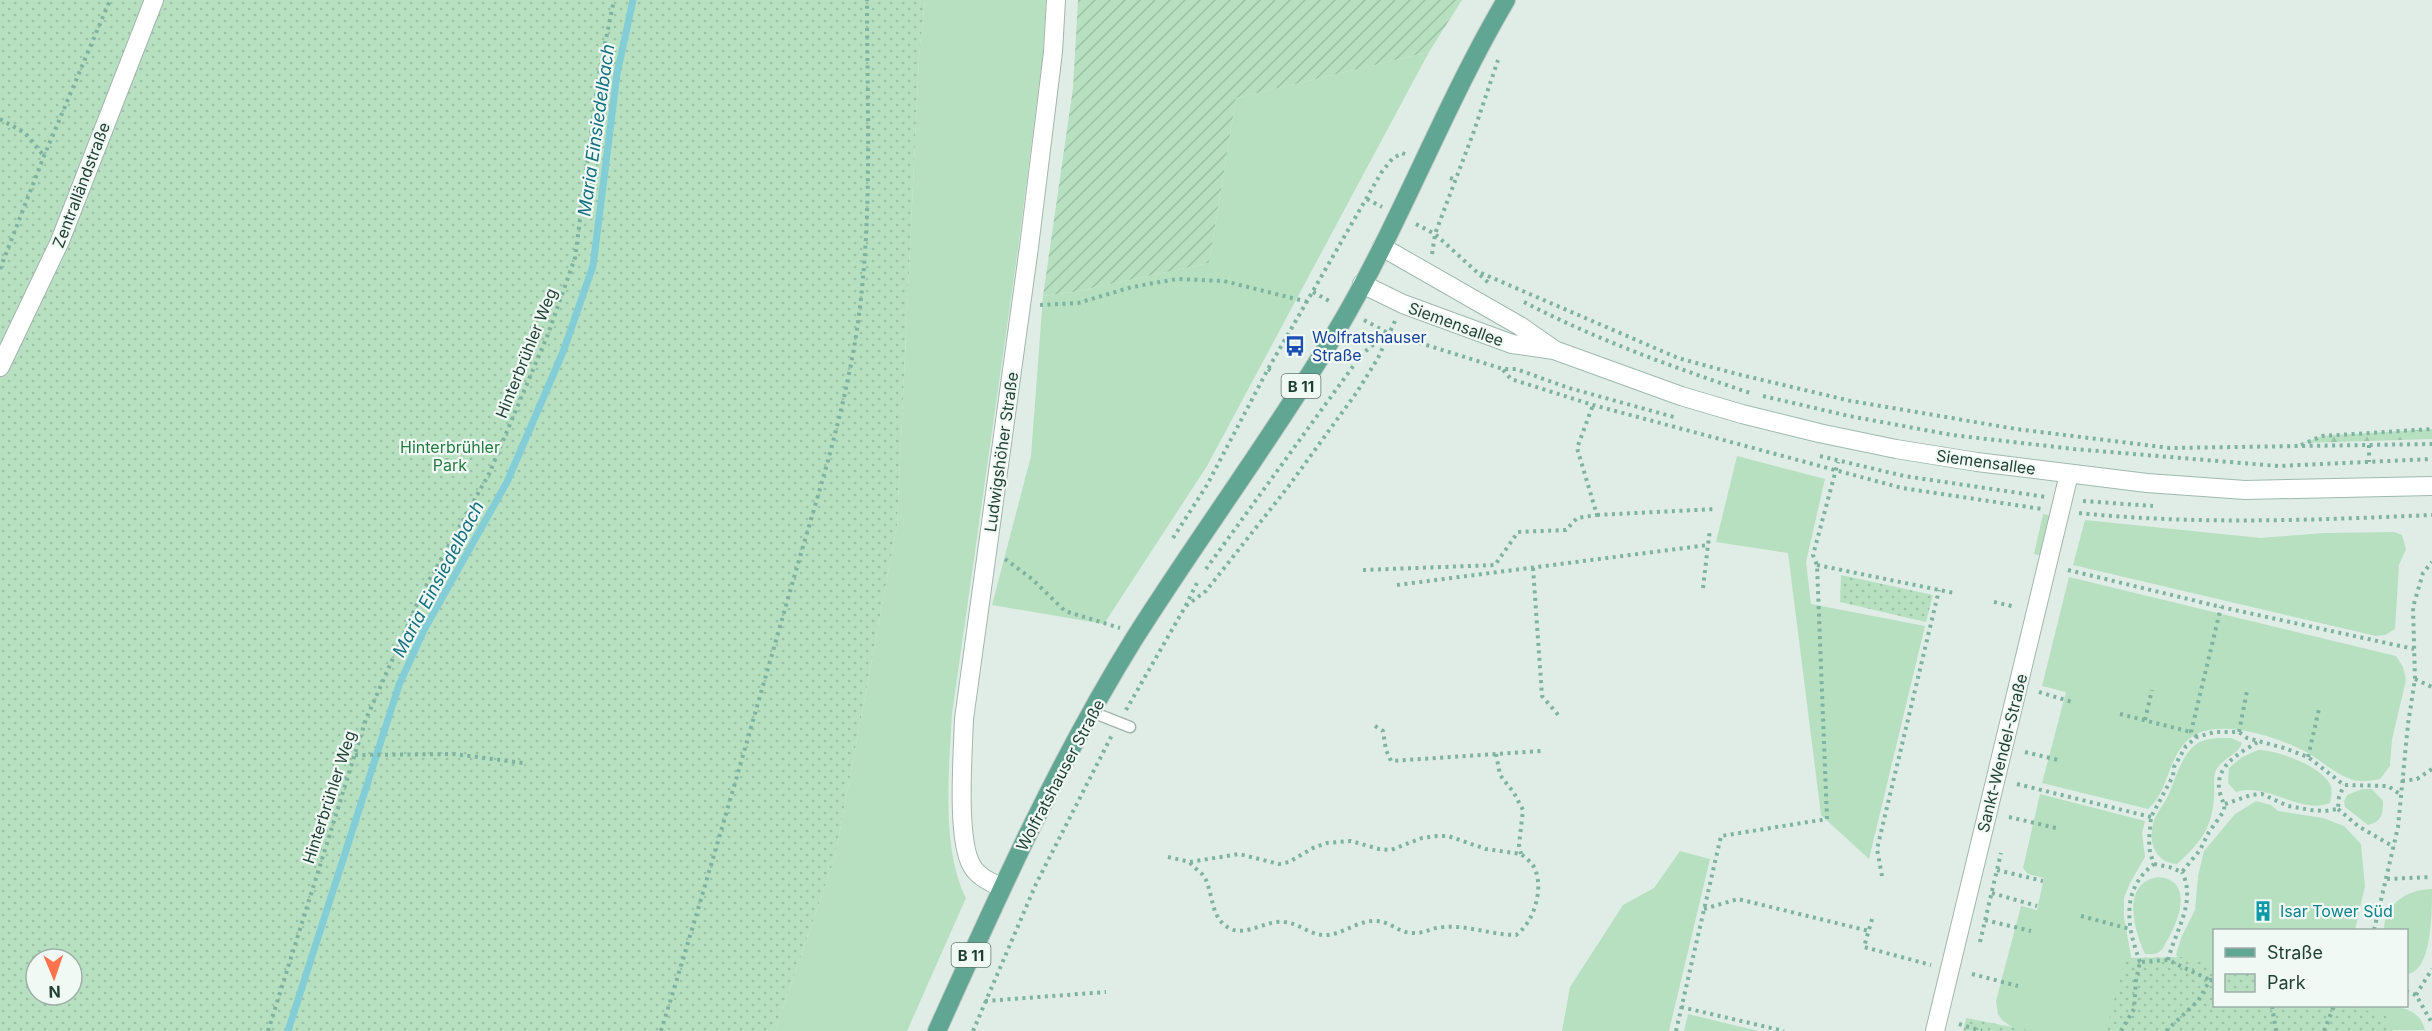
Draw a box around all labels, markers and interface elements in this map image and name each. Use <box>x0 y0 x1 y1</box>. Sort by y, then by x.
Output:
water label: Maria Einsiedelbach <box>574 43 618 217</box>
street label: Zentralländstraße <box>48 119 114 251</box>
street label: Hinterbrühler Weg <box>491 285 561 421</box>
street label: Siemensallee <box>1406 297 1506 351</box>
place label: Wolfratshauser Straße <box>1312 327 1427 365</box>
bus stop icon: Wolfratshauser Straße <box>1283 334 1307 358</box>
street label: Ludwigshöher Straße <box>980 371 1022 533</box>
road number: B 11 <box>1282 374 1320 398</box>
park label: Hinterbrühler Park <box>400 437 500 475</box>
street label: Siemensallee <box>1935 445 2037 479</box>
water label: Maria Einsiedelbach <box>388 497 488 661</box>
street label: Sankt-Wendel-Straße <box>1973 672 2031 834</box>
street label: Wolfratshauser Straße <box>1012 696 1108 854</box>
street label: Hinterbrühler Weg <box>298 728 360 866</box>
building icon: Isar Tower Süd <box>2251 899 2275 923</box>
place label: Isar Tower Süd <box>2280 901 2393 921</box>
legend <box>2213 929 2408 1007</box>
text: Straße <box>2267 942 2323 963</box>
road number: B 11 <box>952 943 990 967</box>
north arrow <box>24 947 84 1007</box>
text: Park <box>2267 972 2306 993</box>
text: N <box>48 982 61 1002</box>

